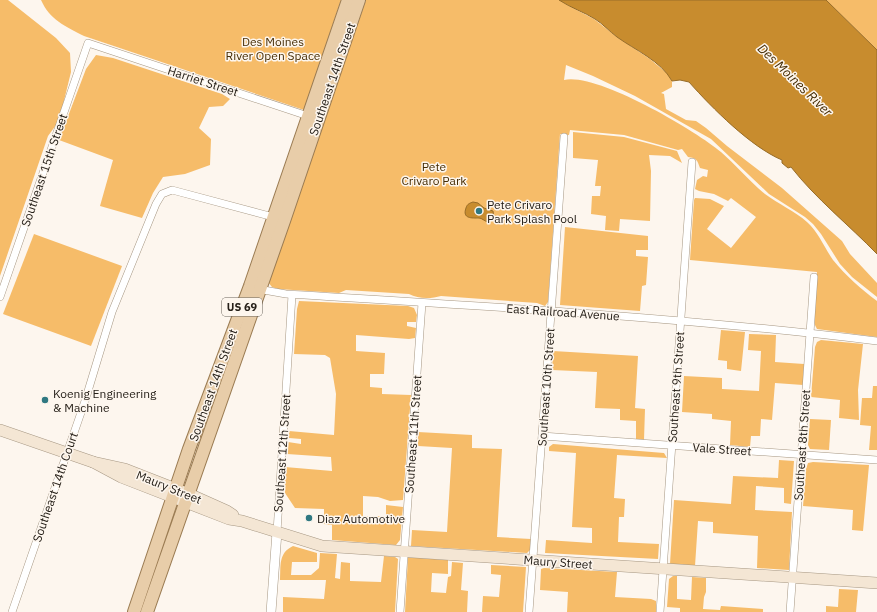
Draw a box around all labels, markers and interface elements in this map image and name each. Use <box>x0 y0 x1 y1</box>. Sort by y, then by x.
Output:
street label: Southeast 14th Street <box>306 21 358 137</box>
park label: Des Moines River Open Space <box>226 34 321 63</box>
water label: Des Moines River <box>754 40 837 121</box>
street label: Harriet Street <box>166 63 240 99</box>
street label: Southeast 15th Street <box>18 112 70 228</box>
park label: Pete Crivaro Park <box>401 159 467 188</box>
place label: Pete Crivaro Park Splash Pool <box>487 197 577 226</box>
marker: Pete Crivaro Park Splash Pool <box>474 206 484 216</box>
road number: US 69 <box>222 298 262 316</box>
street label: East Railroad Avenue <box>506 301 621 323</box>
street label: Southeast 14th Street <box>186 327 240 443</box>
street label: Southeast 10th Street <box>534 327 558 447</box>
street label: Southeast 9th Street <box>665 331 687 443</box>
street label: Southeast 11th Street <box>401 374 425 494</box>
place label: Koenig Engineering & Machine <box>53 386 157 415</box>
street label: Southeast 8th Street <box>791 389 813 501</box>
street label: Southeast 12th Street <box>270 393 294 513</box>
marker: Koenig Engineering & Machine <box>40 395 50 405</box>
street label: Southeast 14th Court <box>29 430 81 544</box>
street label: Vale Street <box>692 439 752 459</box>
street label: Maury Street <box>134 467 204 507</box>
place label: Diaz Automotive <box>317 511 405 526</box>
marker: Diaz Automotive <box>304 513 314 523</box>
street label: Maury Street <box>523 552 593 572</box>

